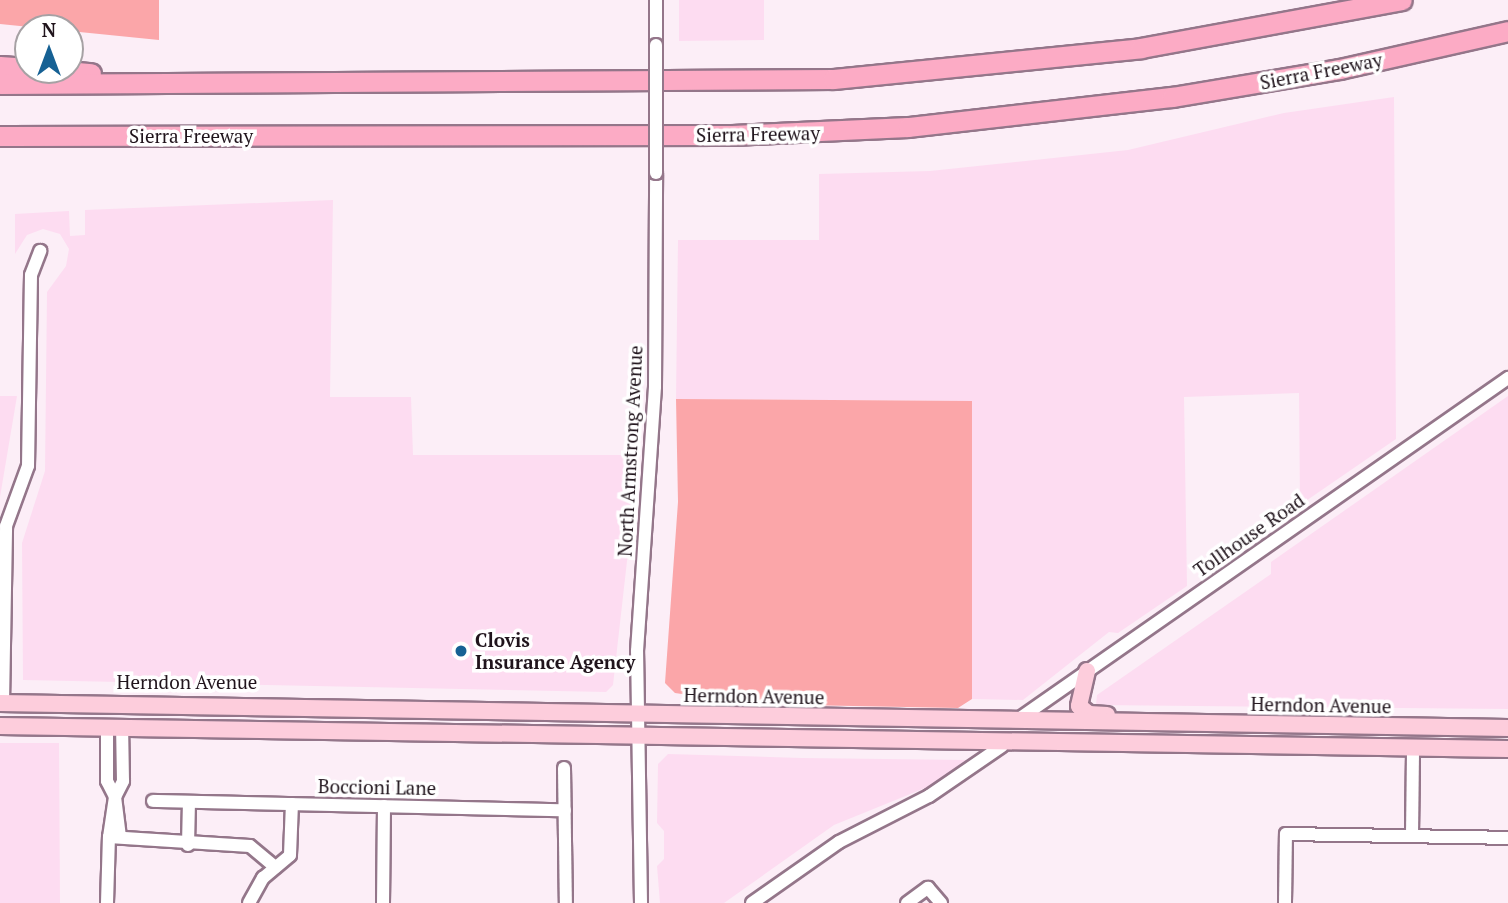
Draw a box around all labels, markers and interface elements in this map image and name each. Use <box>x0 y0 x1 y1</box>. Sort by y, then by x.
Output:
north arrow <box>14 14 84 84</box>
text: N <box>42 17 56 42</box>
street label: Sierra Freeway <box>1258 48 1384 94</box>
street label: Sierra Freeway <box>696 122 820 146</box>
street label: Sierra Freeway <box>129 125 253 147</box>
street label: North Armstrong Avenue <box>613 344 647 558</box>
street label: Tollhouse Road <box>1189 488 1309 582</box>
place label: Clovis Insurance Agency <box>475 629 636 673</box>
marker: Clovis Insurance Agency <box>453 643 469 659</box>
street label: Herndon Avenue <box>116 671 258 693</box>
street label: Herndon Avenue <box>683 683 825 709</box>
street label: Herndon Avenue <box>1250 692 1392 718</box>
street label: Boccioni Lane <box>318 775 436 799</box>

